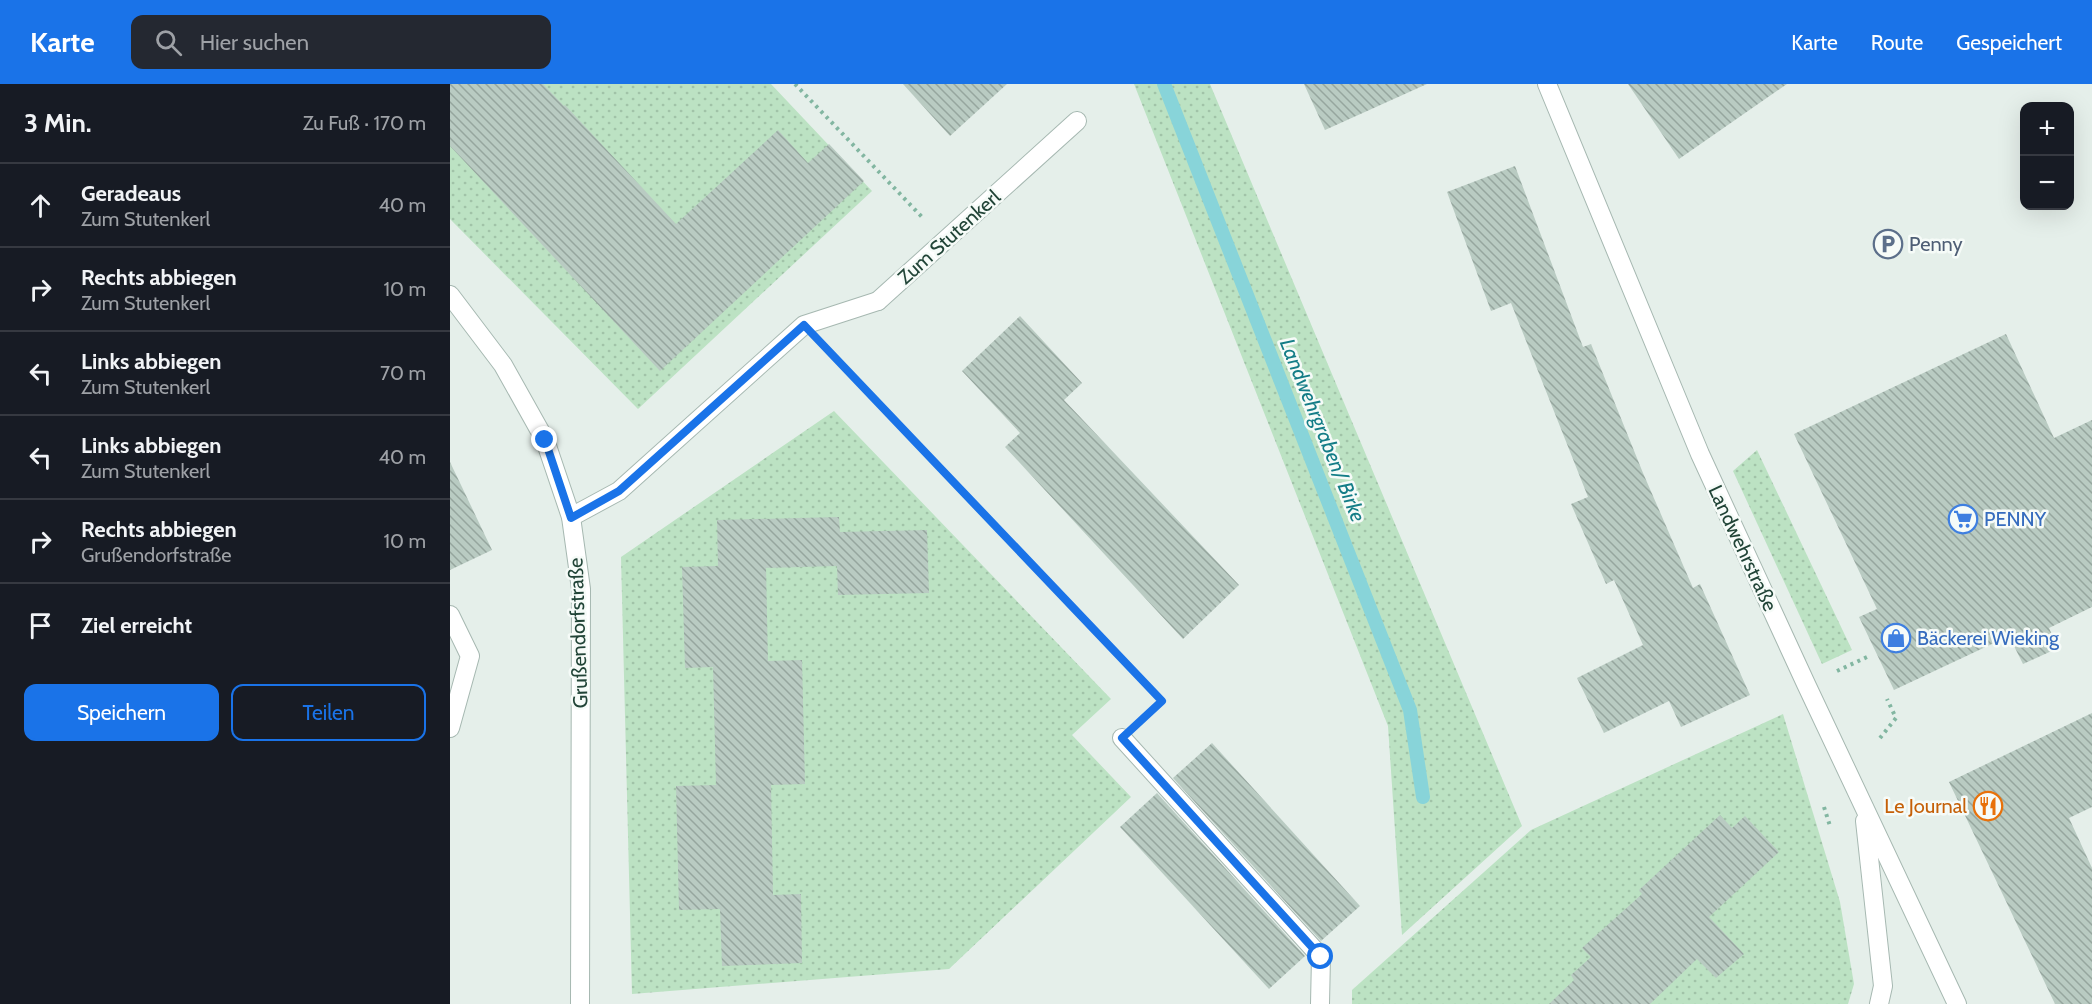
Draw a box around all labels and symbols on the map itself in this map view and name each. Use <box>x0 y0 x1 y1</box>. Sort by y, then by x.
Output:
street label: Zum Stutenkerl <box>893 185 1005 289</box>
parking icon: Penny <box>1872 228 1904 260</box>
place label: Penny <box>1909 232 1963 256</box>
water label: Landwehrgraben/ Birke <box>1275 335 1371 526</box>
route end <box>531 426 557 452</box>
street label: Landwehrstraße <box>1703 481 1783 615</box>
supermarket icon: PENNY <box>1947 503 1979 535</box>
place label: PENNY <box>1984 507 2047 531</box>
street label: Grußendorfstraße <box>563 557 593 709</box>
shop icon: Bäckerei Wieking <box>1880 622 1912 654</box>
place label: Bäckerei Wieking <box>1917 626 2060 650</box>
restaurant icon: Le Journal <box>1972 790 2004 822</box>
place label: Le Journal <box>1884 794 1967 818</box>
route start <box>1307 943 1333 969</box>

